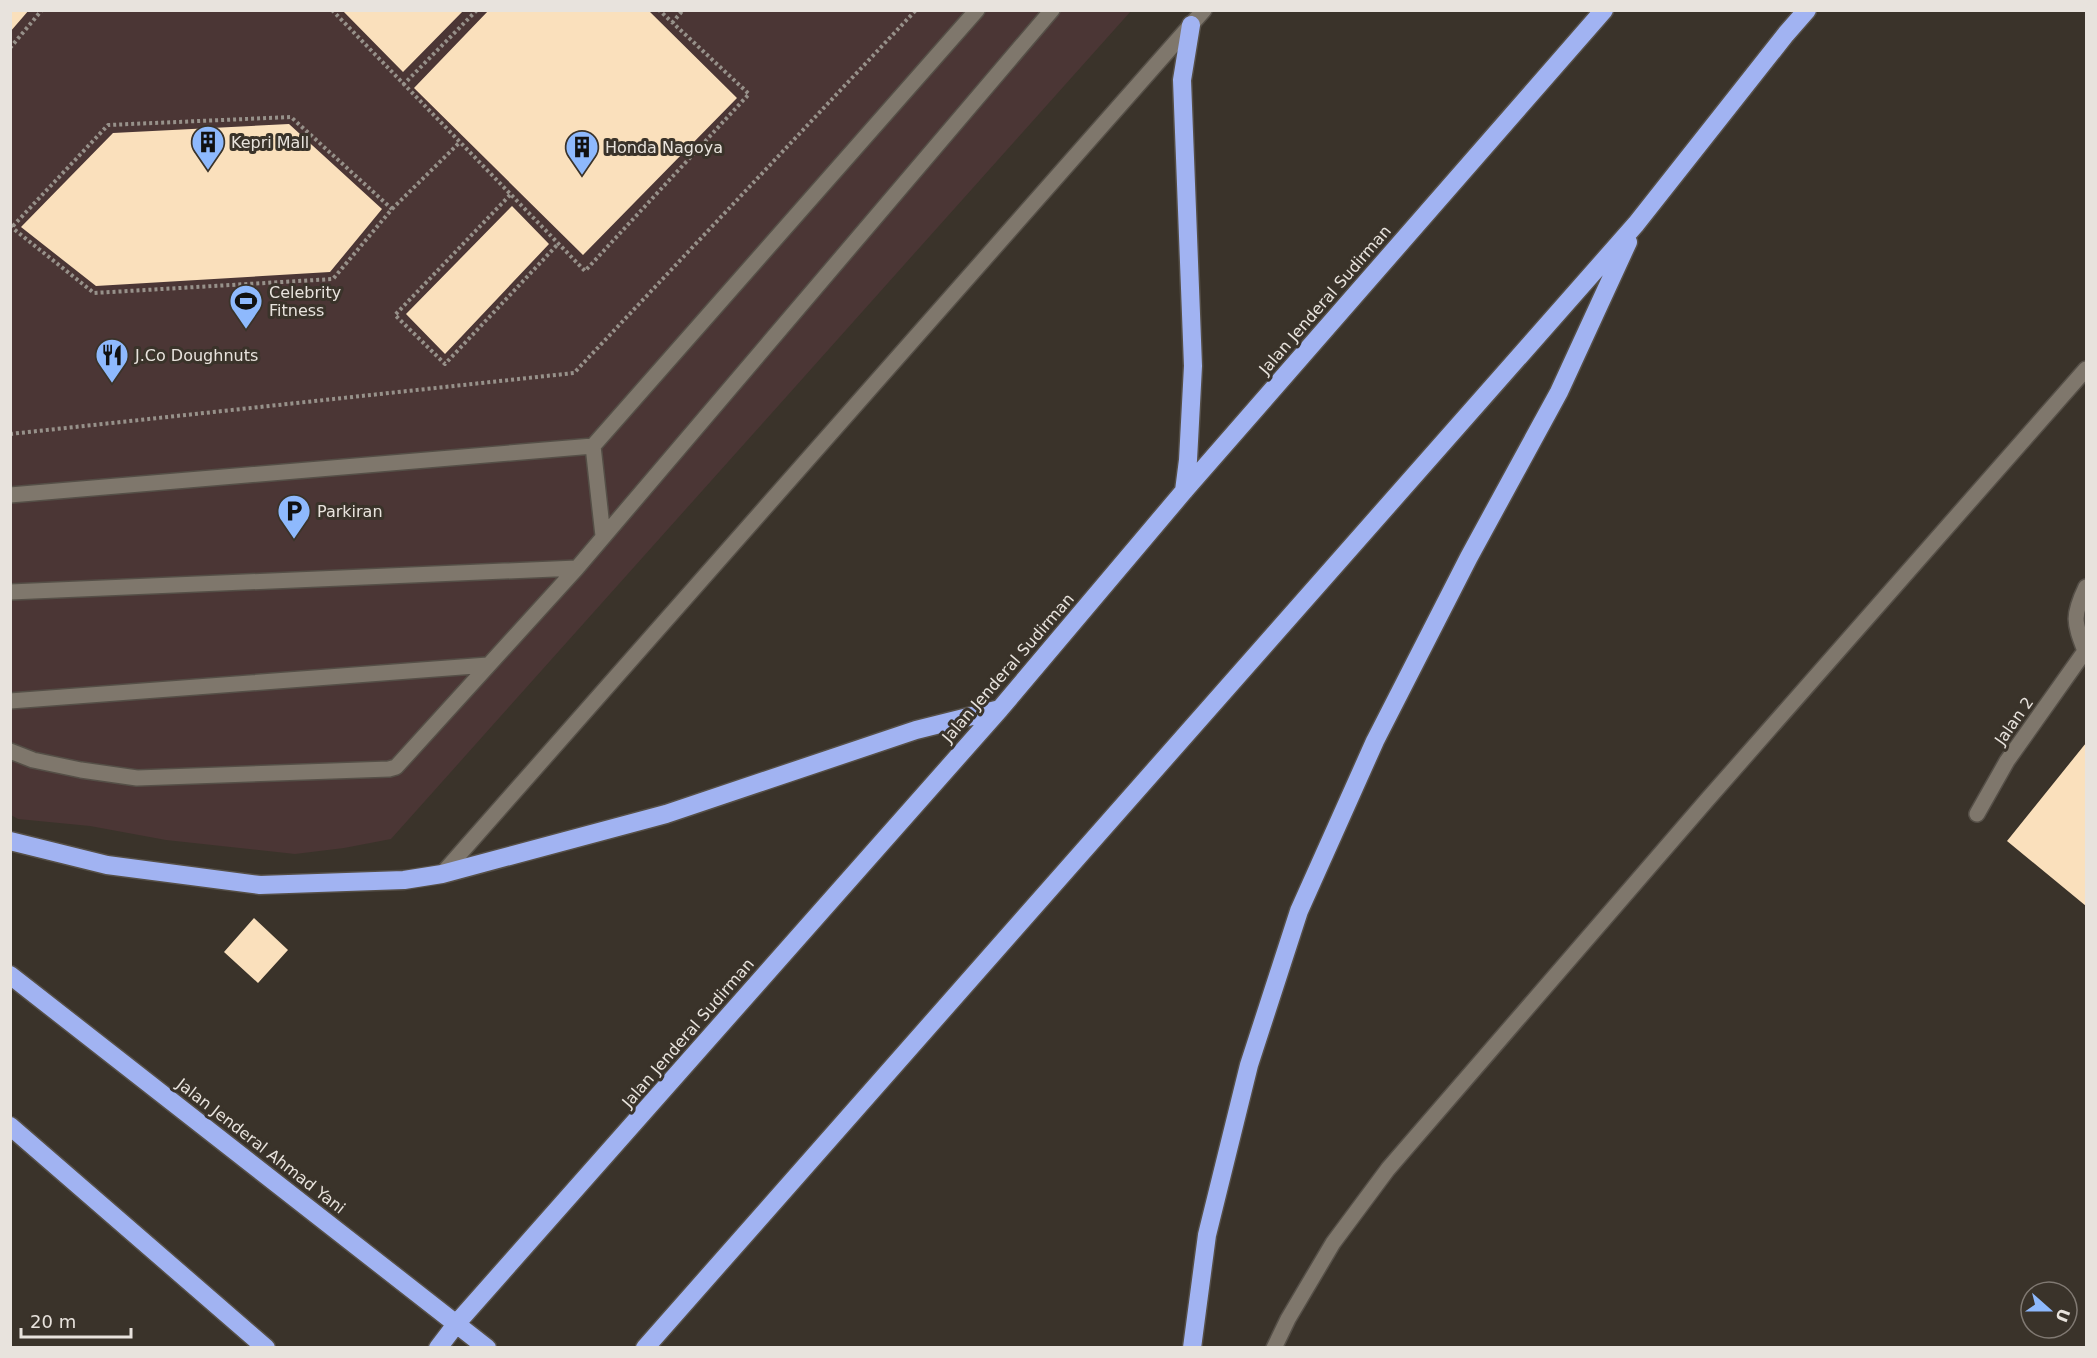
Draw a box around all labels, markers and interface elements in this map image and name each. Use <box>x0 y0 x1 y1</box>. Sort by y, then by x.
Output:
building icon: Kepri Mall <box>190 124 226 171</box>
building icon: Honda Nagoya <box>564 129 600 176</box>
place label: Kepri Mall <box>231 133 309 152</box>
place label: Honda Nagoya <box>605 138 723 157</box>
street label: Jalan Jenderal Sudirman <box>1254 222 1395 379</box>
sports icon: Celebrity Fitness <box>228 283 264 330</box>
place label: Celebrity Fitness <box>269 283 341 320</box>
restaurant icon: J.Co Doughnuts <box>94 337 130 384</box>
place label: J.Co Doughnuts <box>134 346 258 365</box>
parking icon: Parkiran <box>276 493 312 540</box>
place label: Parkiran <box>317 502 383 521</box>
street label: Jalan Jenderal Sudirman <box>937 590 1078 747</box>
street label: Jalan 2 <box>1990 693 2037 749</box>
street label: Jalan Jenderal Sudirman <box>617 955 758 1112</box>
street label: Jalan Jenderal Ahmad Yani <box>172 1074 349 1218</box>
north arrow <box>2019 1280 2079 1340</box>
scale bar <box>21 1301 130 1339</box>
text: U <box>2051 1306 2074 1325</box>
text: 20 m <box>30 1311 76 1332</box>

